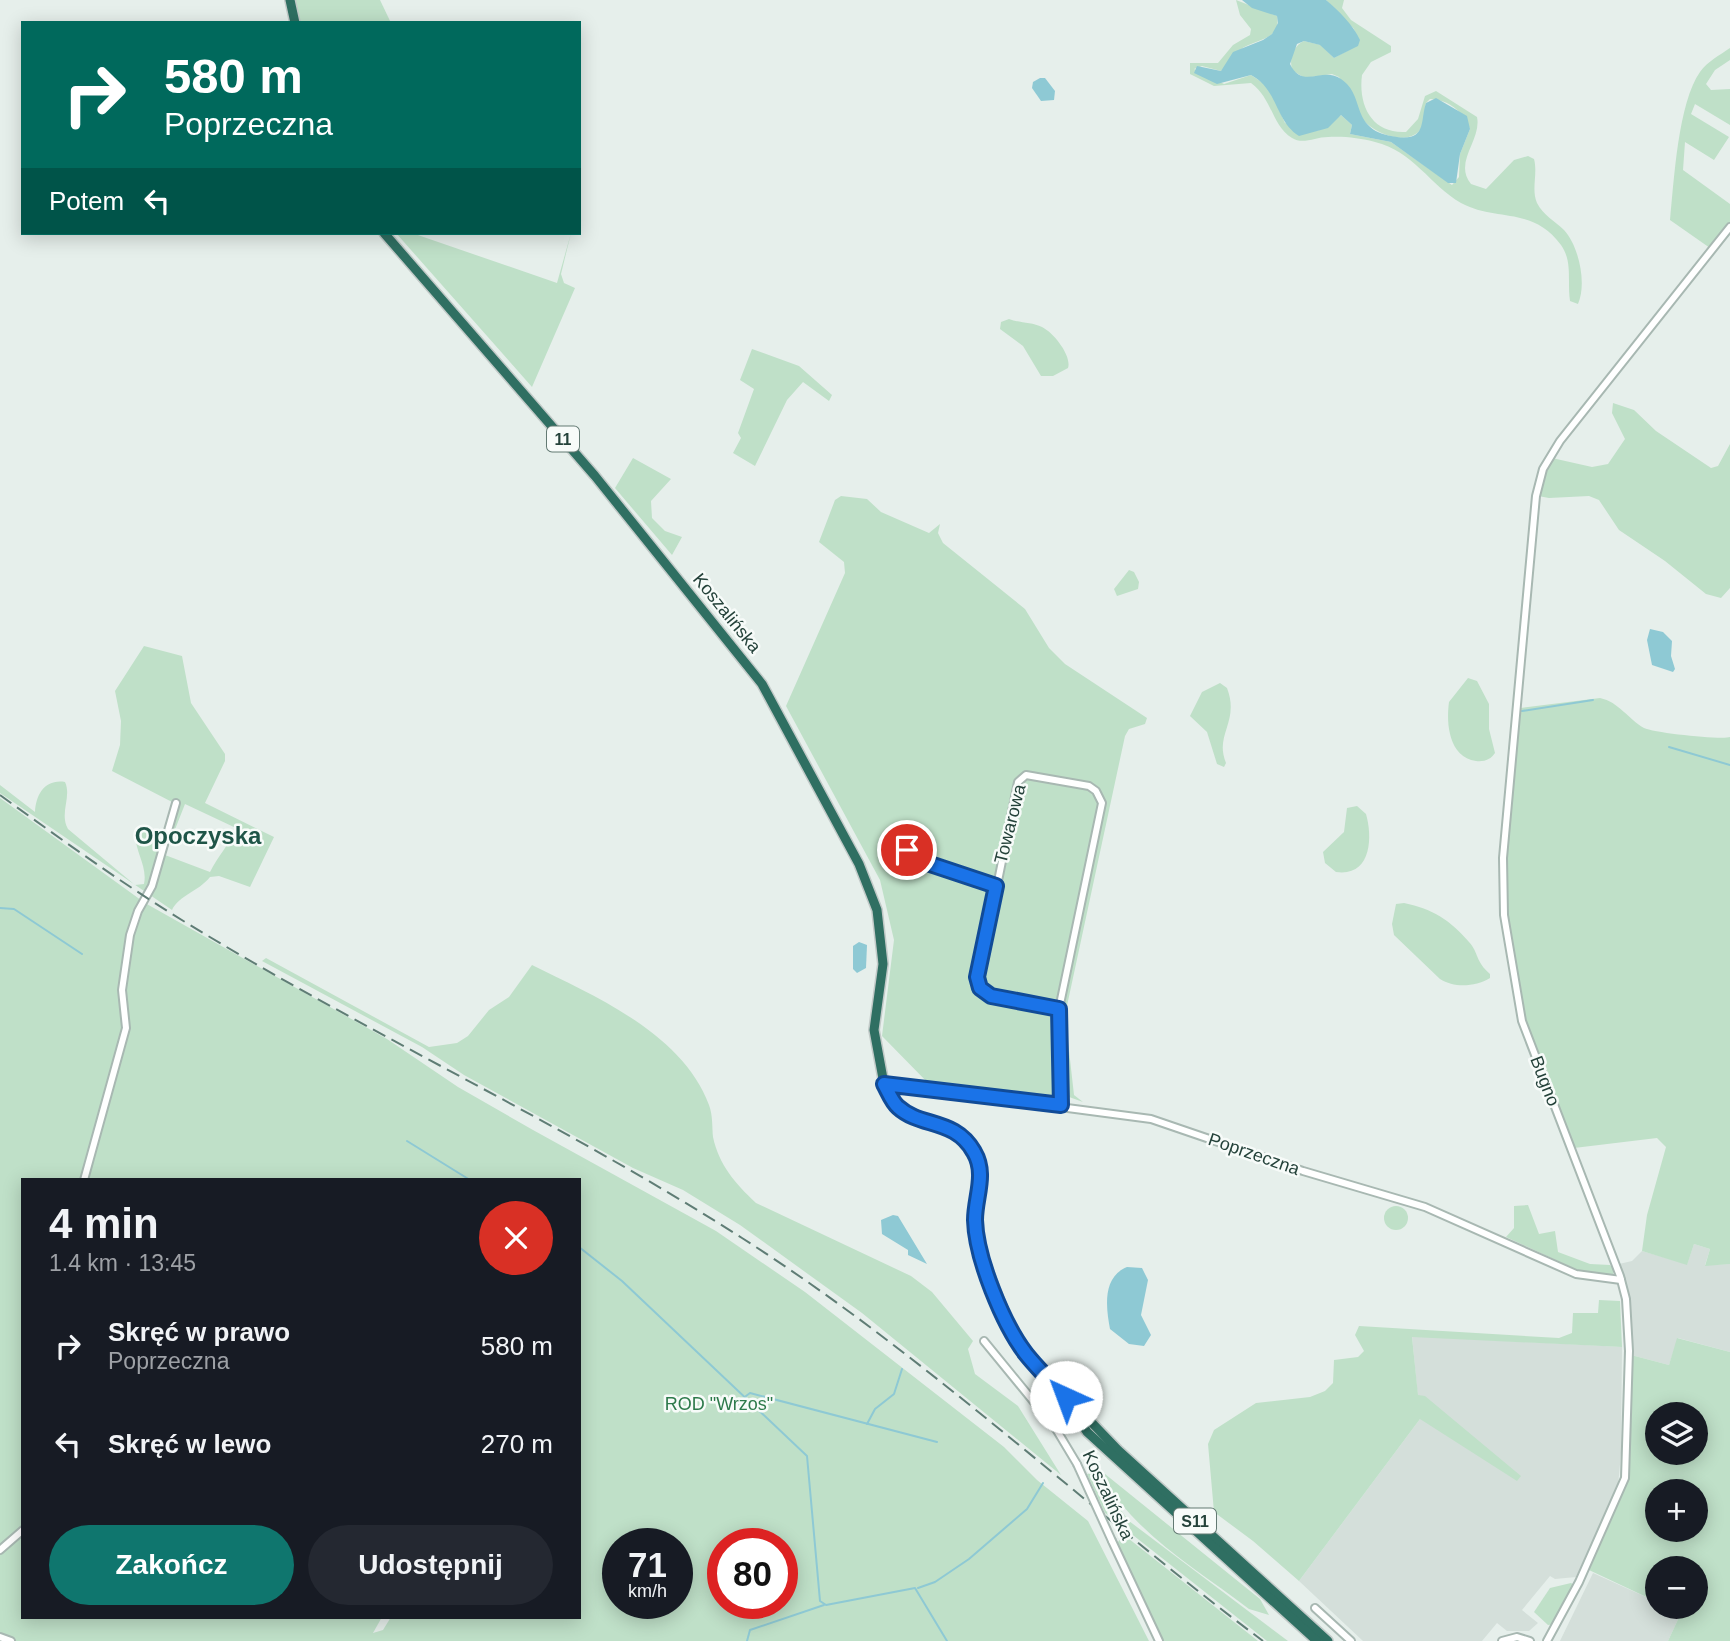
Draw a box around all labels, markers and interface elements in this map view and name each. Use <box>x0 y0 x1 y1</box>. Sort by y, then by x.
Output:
icon: right <box>49 49 140 140</box>
text: 580 m <box>164 49 303 103</box>
text: Poprzeczna <box>164 106 333 142</box>
icon: left <box>138 182 176 220</box>
text: Potem <box>49 186 124 216</box>
road number: 11 <box>547 426 579 452</box>
street label: Koszalińska <box>689 569 766 657</box>
street label: Towarowa <box>990 781 1030 866</box>
pin <box>877 820 937 880</box>
district label: Opoczyska <box>135 822 262 849</box>
icon: arrive <box>888 831 926 869</box>
street label: Bugno <box>1526 1053 1564 1109</box>
street label: Poprzeczna <box>1206 1129 1303 1179</box>
text: 4 min <box>49 1200 159 1247</box>
button: close <box>479 1201 553 1275</box>
text: 1.4 km · 13:45 <box>49 1250 196 1276</box>
text: Skręć w prawo <box>108 1317 290 1347</box>
icon: right <box>49 1327 87 1365</box>
text: 580 m <box>481 1331 553 1361</box>
text: Poprzeczna <box>108 1348 229 1374</box>
position arrow <box>1029 1360 1103 1434</box>
park label: ROD "Wrzos" <box>665 1394 773 1414</box>
map controls <box>1645 1402 1708 1619</box>
button: layers <box>1645 1402 1708 1465</box>
icon: left <box>49 1425 87 1463</box>
text: Skręć w lewo <box>108 1429 271 1459</box>
text: 270 m <box>481 1429 553 1459</box>
street label: Koszalińska <box>1079 1447 1138 1544</box>
button: + <box>1645 1479 1708 1542</box>
road number: S11 <box>1174 1508 1216 1534</box>
button: Zakończ <box>49 1525 294 1605</box>
button: Udostępnij <box>308 1525 553 1605</box>
speed limit sign: 80 <box>707 1528 798 1619</box>
text: 71 <box>628 1545 667 1584</box>
button: − <box>1645 1556 1708 1619</box>
text: km/h <box>628 1581 667 1601</box>

